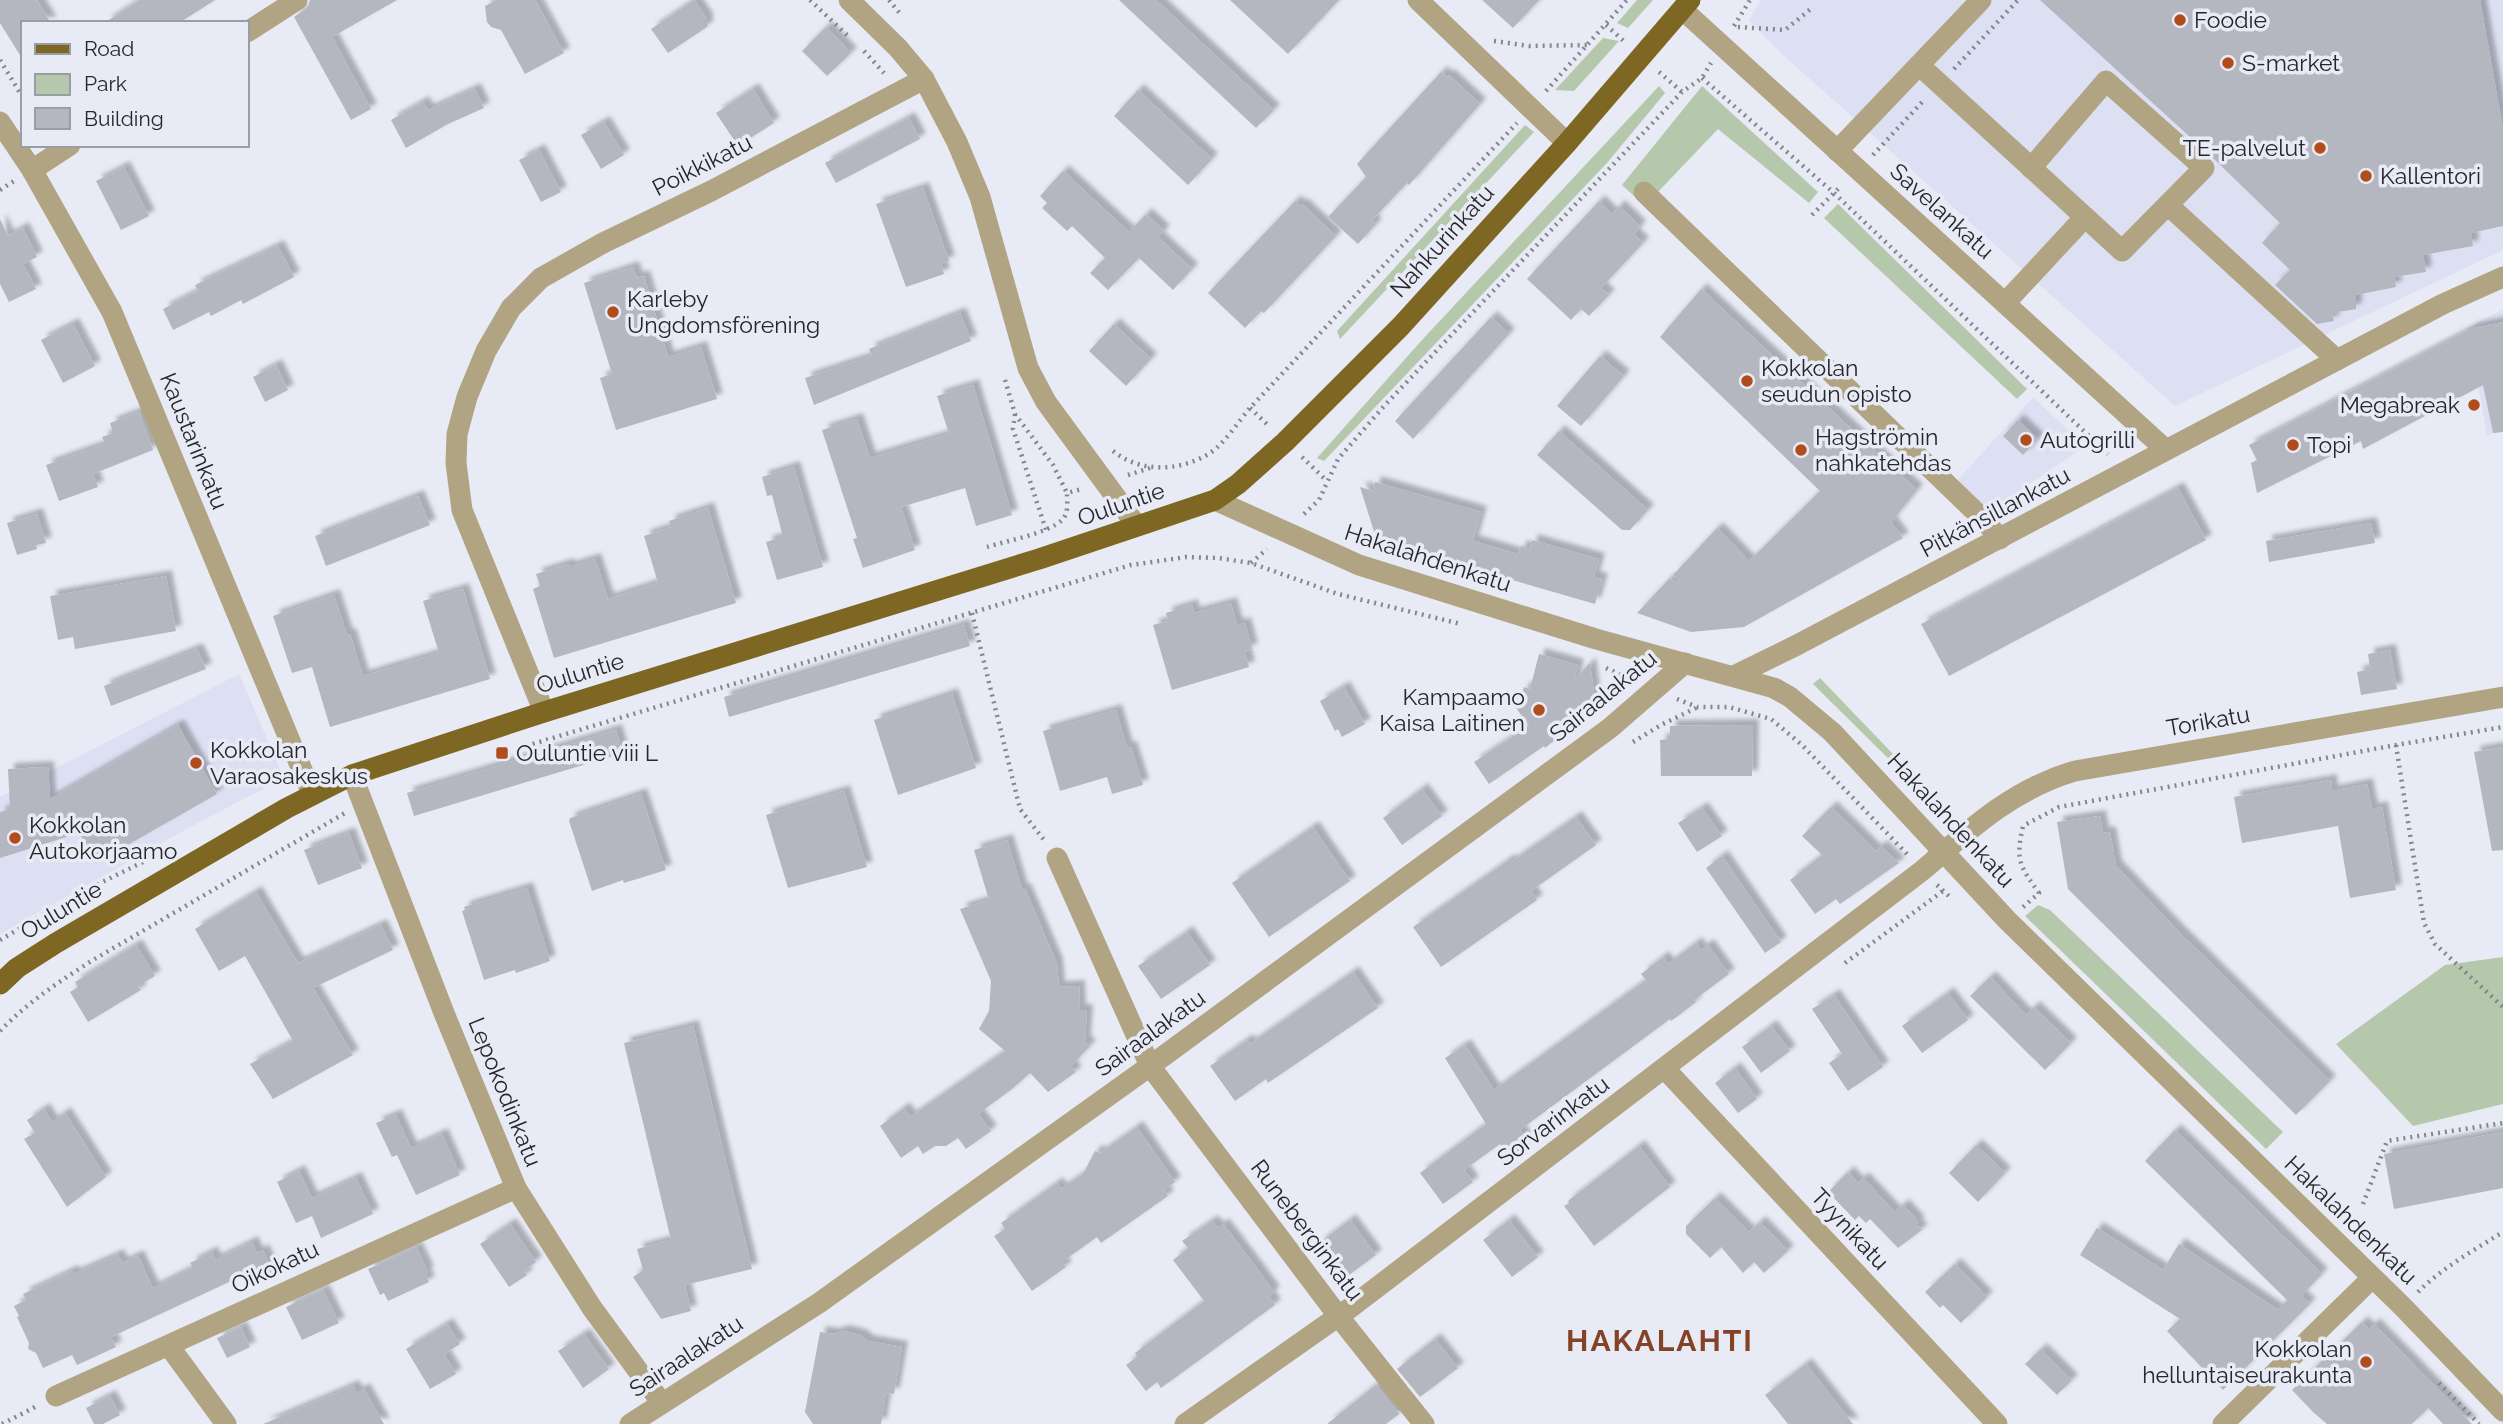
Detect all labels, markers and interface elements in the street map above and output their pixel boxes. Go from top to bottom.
place label: Foodie [2194,6,2267,33]
marker: Foodie [2172,12,2188,28]
legend [21,21,248,147]
text: Road [84,36,134,61]
place label: S-market [2242,49,2340,76]
marker: S-market [2220,55,2236,71]
text: Park [84,71,127,96]
text: Building [84,106,164,131]
street label: Poikkikatu [647,128,756,201]
place label: TE-palvelut [2183,134,2306,161]
marker: TE-palvelut [2312,140,2328,156]
street label: Savelankatu [1885,157,2000,264]
place label: Kallentori [2380,162,2481,189]
marker: Kallentori [2358,168,2374,184]
street label: Nahkurinkatu [1384,179,1499,302]
place label: Karleby Ungdomsförening [627,285,820,338]
marker: Karleby Ungdomsförening [605,304,621,320]
place label: Kokkolan seudun opisto [1761,354,1912,407]
street label: Kaustarinkatu [155,369,234,513]
marker: Kokkolan seudun opisto [1739,373,1755,389]
place label: Megabreak [2340,391,2460,418]
marker: Megabreak [2466,397,2482,413]
place label: Hagströmin nahkatehdas [1815,423,1951,476]
place label: Autogrilli [2040,426,2135,453]
place label: Topi [2307,431,2351,458]
marker: Autogrilli [2018,432,2034,448]
marker: Topi [2285,437,2301,453]
marker: Hagströmin nahkatehdas [1793,442,1809,458]
street label: Pitkänsillankatu [1915,461,2074,562]
street label: Ouluntie [1074,476,1168,531]
street label: Hakalahdenkatu [1342,518,1515,597]
street label: Sairaalakatu [1544,644,1661,747]
street label: Ouluntie [533,646,627,699]
place label: Kampaamo Kaisa Laitinen [1379,683,1525,736]
street label: Torikatu [2164,700,2252,741]
marker: Kampaamo Kaisa Laitinen [1531,702,1547,718]
place label: Kokkolan Varaosakeskus [210,736,368,789]
place label: Ouluntie viii L [516,739,659,766]
marker: Ouluntie viii L [494,745,510,761]
street label: Hakalahdenkatu [1882,747,2020,892]
marker: Kokkolan Varaosakeskus [188,755,204,771]
place label: Kokkolan Autokorjaamo [29,811,178,864]
marker: Kokkolan Autokorjaamo [7,830,23,846]
street label: Ouluntie [15,875,106,944]
street label: Sairaalakatu [1089,984,1210,1082]
street label: Lepokodinkatu [463,1013,548,1170]
street label: Sorvarinkatu [1492,1070,1614,1171]
street label: Hakalahdenkatu [2280,1150,2423,1290]
street label: Runeberginkatu [1246,1154,1369,1305]
street label: Tyynikatu [1806,1182,1895,1275]
street label: Oikokatu [227,1235,323,1299]
street label: Sairaalakatu [624,1309,747,1402]
district label: HAKALAHTI [1566,1323,1754,1358]
place label: Kokkolan helluntaiseurakunta [2142,1335,2352,1388]
marker: Kokkolan helluntaiseurakunta [2358,1354,2374,1370]

